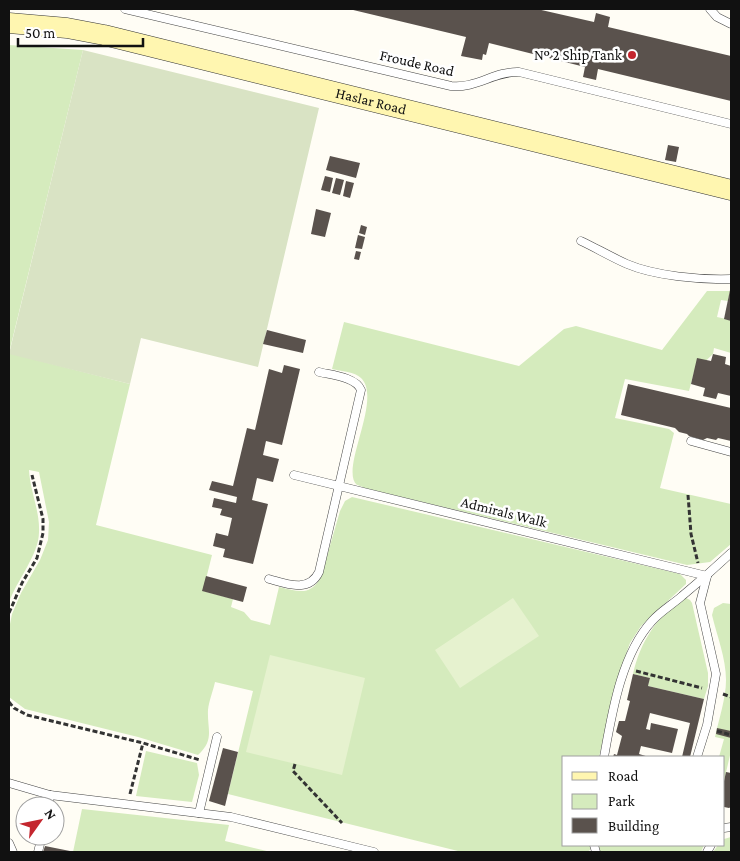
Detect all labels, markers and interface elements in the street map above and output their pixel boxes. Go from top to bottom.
scale bar [18,15,142,47]
text: 50 m [25,25,55,41]
street label: Froude Road [378,47,456,79]
place label: № 2 Ship Tank [534,47,623,64]
marker: № 2 Ship Tank [626,49,638,61]
street label: Haslar Road [334,85,408,117]
street label: Admirals Walk [459,494,550,531]
legend [562,756,725,846]
text: Road [608,768,639,784]
text: Park [608,793,635,809]
north arrow [15,796,65,846]
text: N [42,806,60,823]
text: Building [608,818,659,835]

